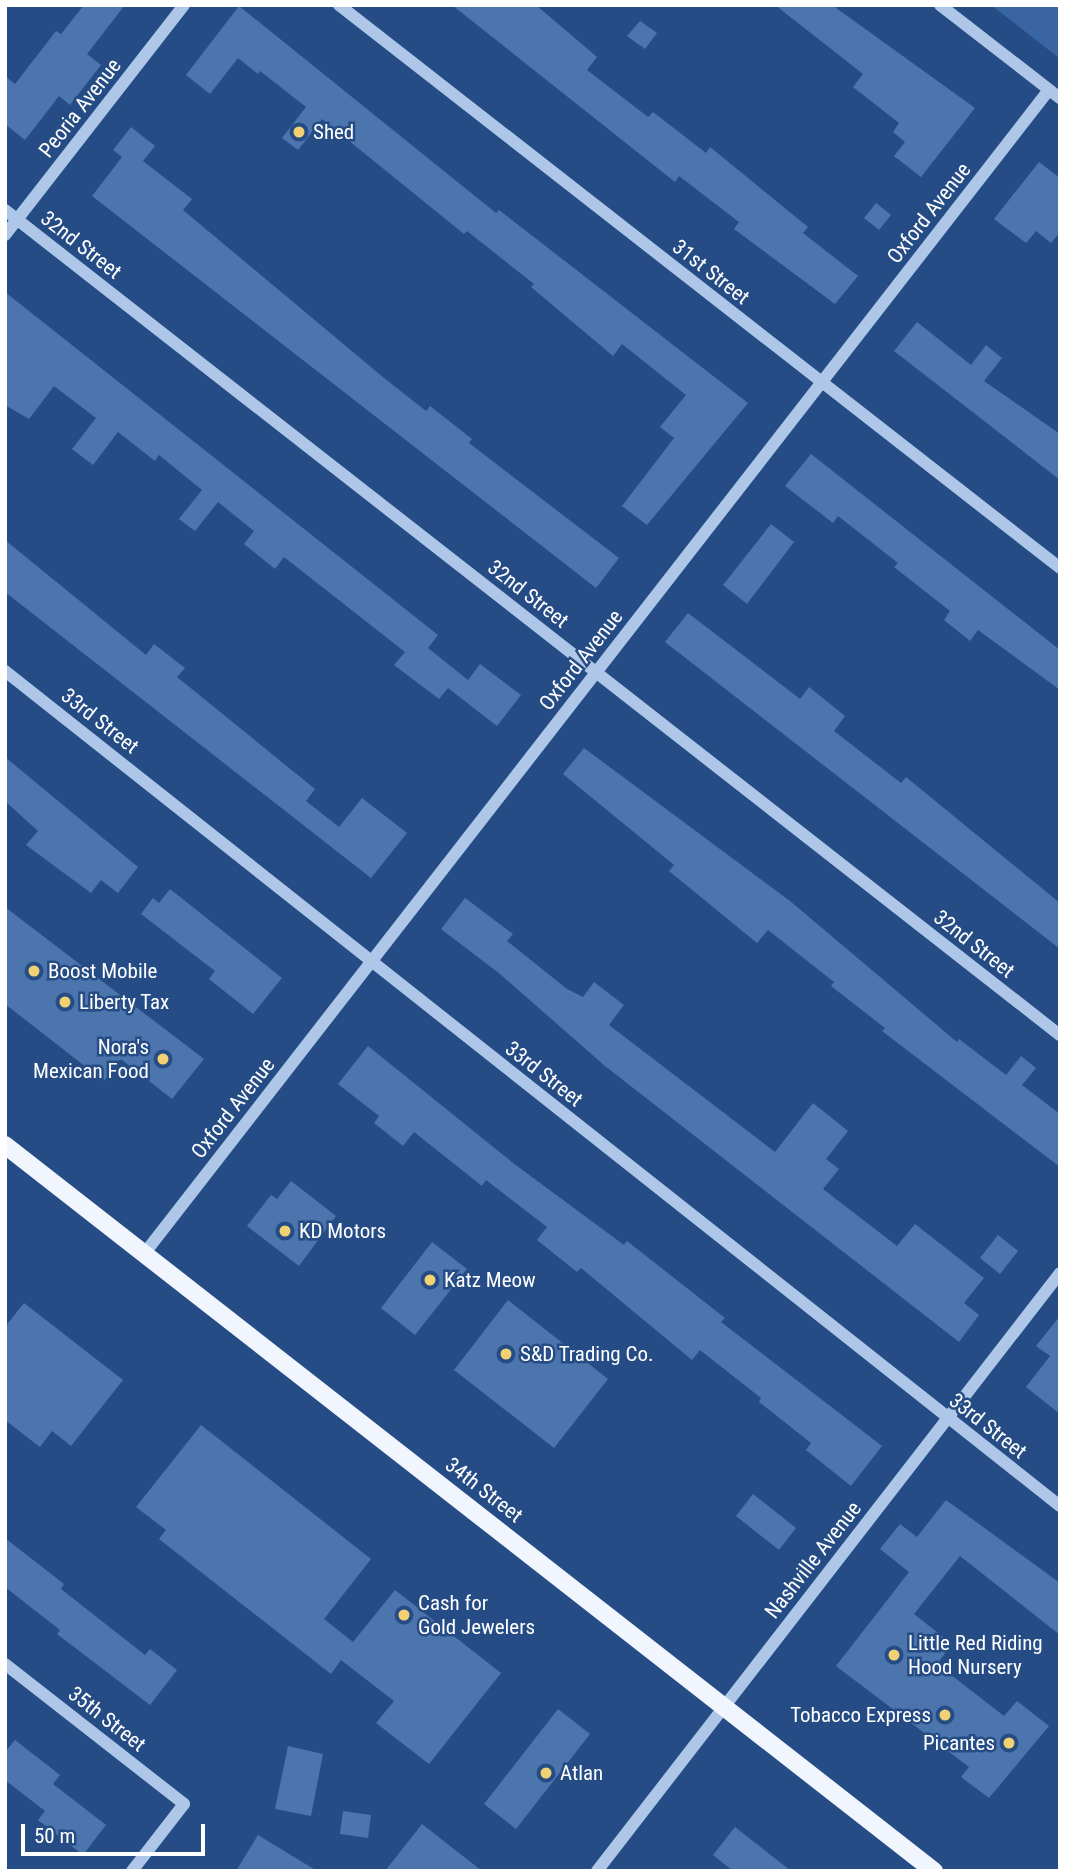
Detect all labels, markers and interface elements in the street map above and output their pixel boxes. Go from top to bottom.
street label: Peoria Avenue [34,54,126,162]
place label: Shed [313,119,354,145]
marker: Shed [291,124,307,140]
street label: Oxford Avenue [882,158,976,268]
street label: 32nd Street [36,206,126,284]
street label: 31st Street [668,234,754,310]
street label: 32nd Street [483,555,573,633]
street label: Oxford Avenue [534,605,628,715]
street label: 33rd Street [56,683,144,759]
street label: 32nd Street [929,905,1019,983]
place label: Boost Mobile [48,958,157,984]
marker: Boost Mobile [26,963,42,979]
place label: Liberty Tax [79,989,170,1015]
marker: Liberty Tax [57,994,73,1010]
place label: Nora's Mexican Food [33,1034,149,1084]
street label: 33rd Street [500,1036,588,1112]
marker: Nora's Mexican Food [155,1051,171,1067]
street label: Oxford Avenue [186,1053,280,1163]
place label: KD Motors [299,1218,386,1244]
marker: KD Motors [277,1223,293,1239]
place label: Katz Meow [444,1267,536,1293]
marker: Katz Meow [422,1272,438,1288]
place label: S&D Trading Co. [520,1341,654,1367]
marker: S&D Trading Co. [498,1346,514,1362]
street label: 33rd Street [944,1388,1032,1464]
street label: 34th Street [440,1452,528,1528]
street label: Nashville Avenue [760,1497,866,1623]
place label: Cash for Gold Jewelers [418,1590,535,1640]
marker: Cash for Gold Jewelers [396,1607,412,1623]
place label: Little Red Riding Hood Nursery [908,1630,1043,1680]
marker: Little Red Riding Hood Nursery [886,1647,902,1663]
street label: 35th Street [63,1681,151,1757]
place label: Tobacco Express [790,1702,931,1728]
marker: Tobacco Express [937,1707,953,1723]
place label: Picantes [923,1730,995,1756]
marker: Picantes [1001,1735,1017,1751]
place label: Atlan [560,1760,603,1786]
marker: Atlan [538,1765,554,1781]
scale bar [24,1810,208,1854]
text: 50 m [34,1824,75,1848]

